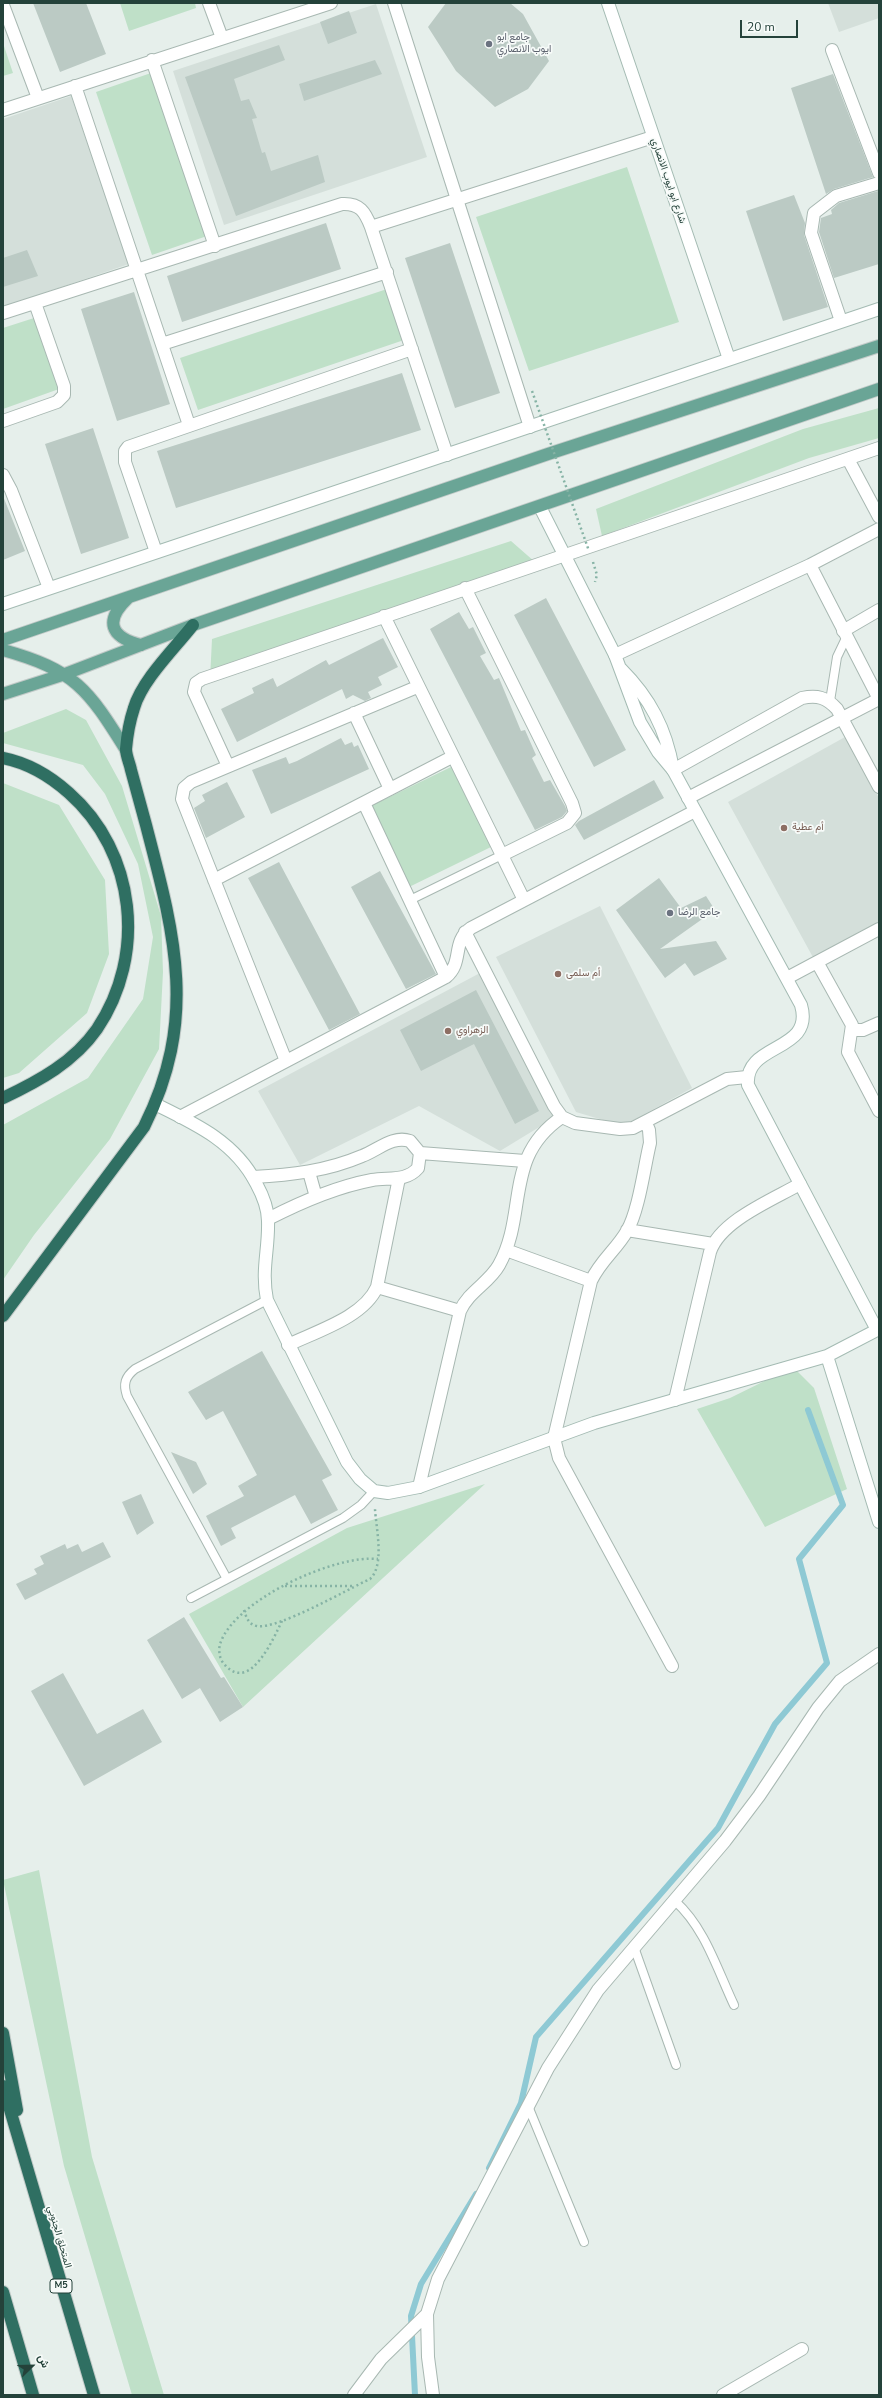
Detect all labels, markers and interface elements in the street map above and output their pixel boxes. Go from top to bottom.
scale bar [742,12,800,38]
text: 20 m [747,19,775,35]
place label: جامع ابو ايوب الانصاري [497,32,551,56]
marker: جامع ابو ايوب الانصاري [484,39,494,49]
street label: شارع ابو ايوب الانصاري [648,137,688,225]
place label: أم عطية [792,822,824,834]
marker: أم عطية [779,823,789,833]
place label: جامع الرضا [678,907,720,919]
marker: جامع الرضا [665,908,675,918]
place label: أم سلمى [566,968,600,980]
marker: أم سلمى [553,969,563,979]
place label: الزهراوي [456,1025,488,1037]
marker: الزهراوي [443,1026,453,1036]
street label: المتحلق الجنوبي [44,2205,74,2269]
road number: M5 [50,2279,72,2293]
north arrow [12,2346,52,2386]
text: ش [34,2352,53,2370]

